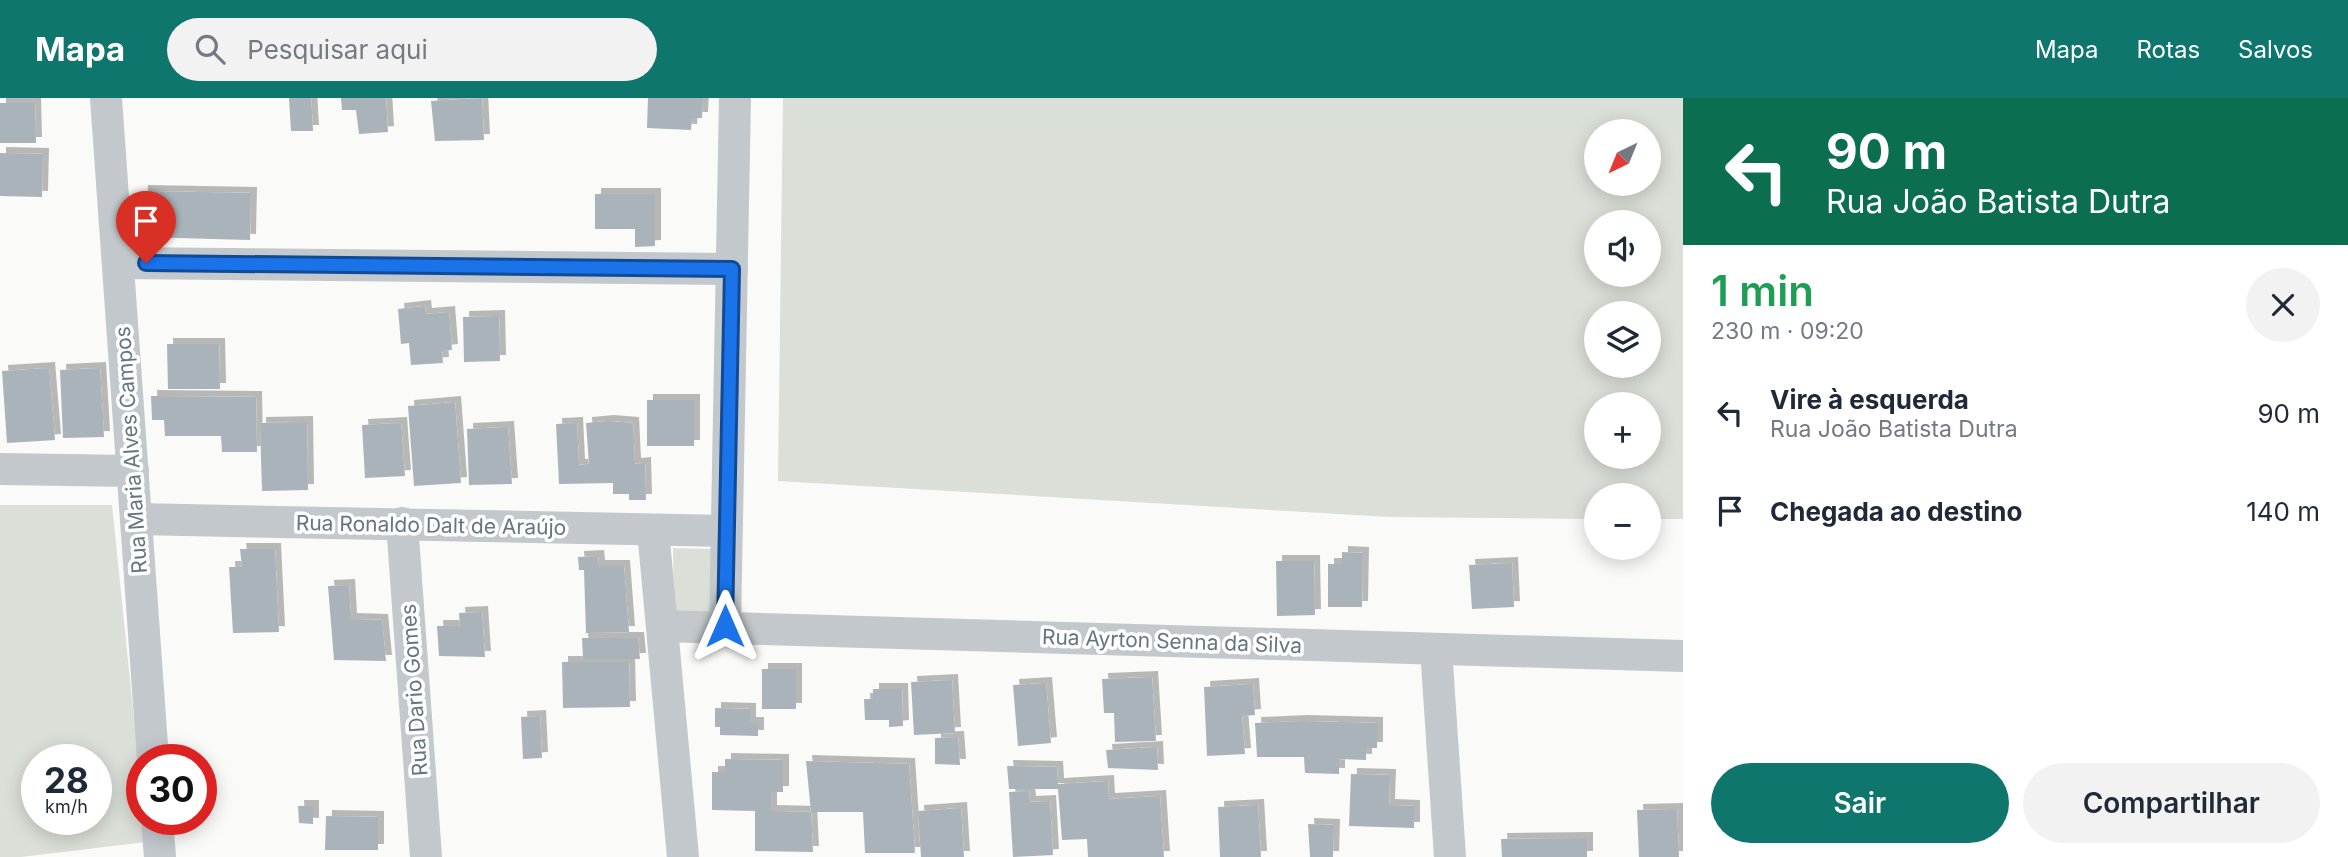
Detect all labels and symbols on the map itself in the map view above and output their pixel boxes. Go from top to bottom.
north arrow [1584,119,1661,196]
pin [116,191,176,263]
street label: Rua Maria Alves Campos [110,326,152,574]
street label: Rua Ronaldo Dalt de Araújo [296,510,566,540]
position arrow [688,589,762,663]
street label: Rua Dario Gomes [396,603,432,777]
street label: Rua Ayrton Senna da Silva [1041,624,1303,658]
speed limit sign: 30 [126,744,217,835]

